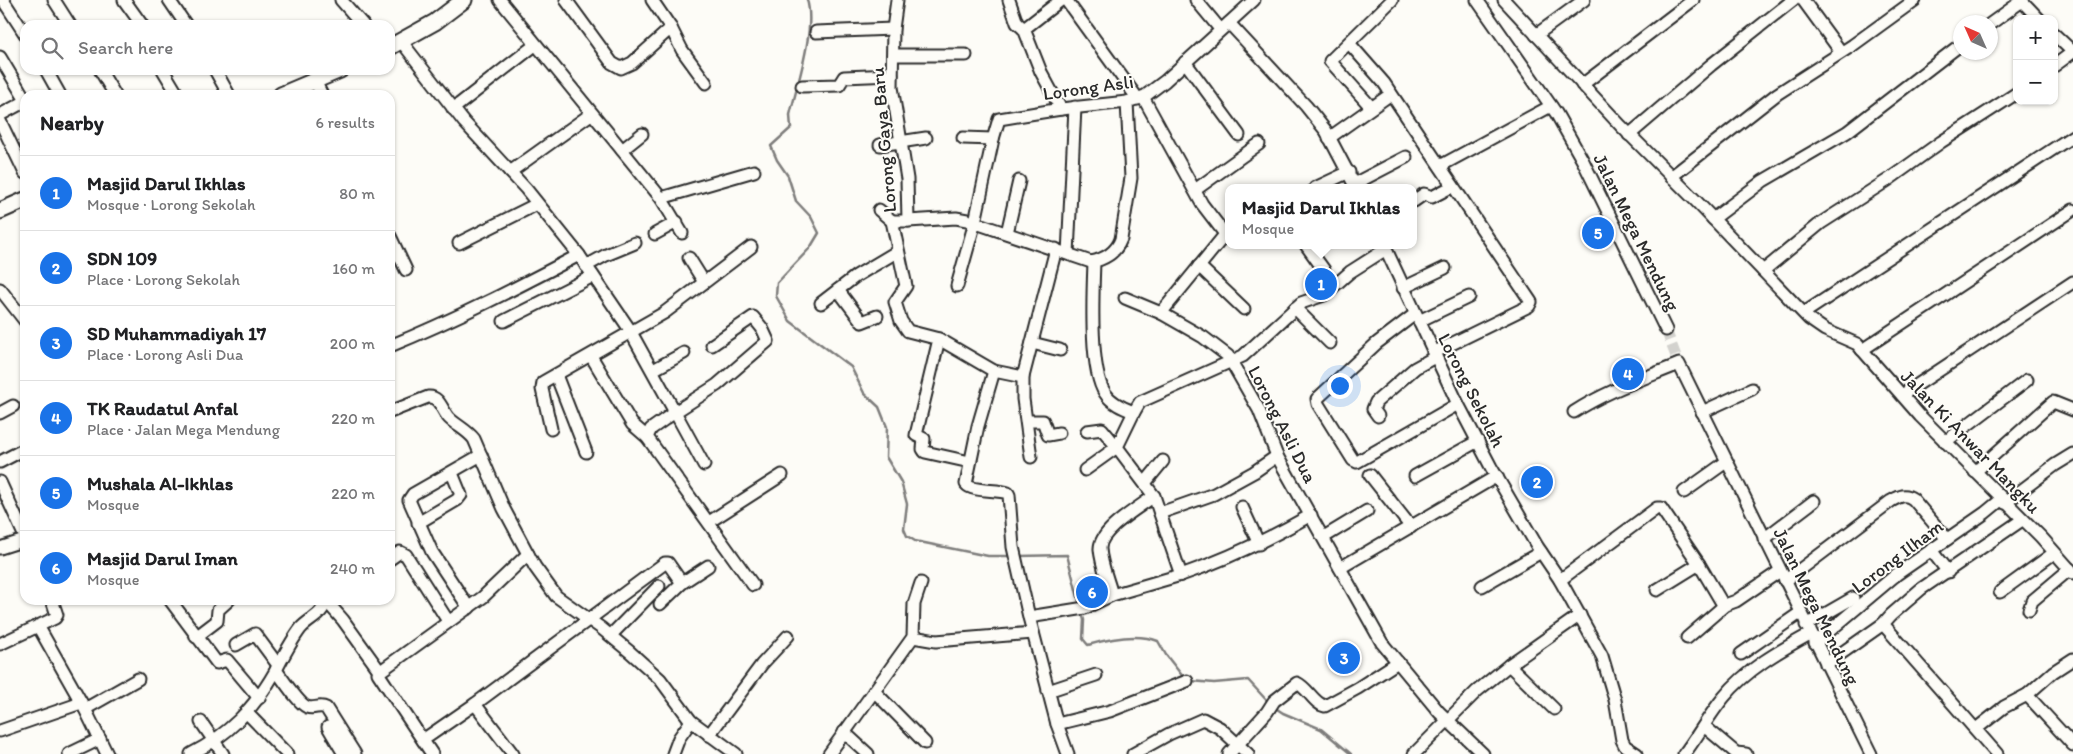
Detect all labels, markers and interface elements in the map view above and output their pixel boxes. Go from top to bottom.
north arrow [1953,15,1998,60]
map controls [2013,15,2058,105]
button: + [2013,15,2058,60]
search box [20,20,395,75]
icon: search [38,34,66,62]
text: Search here [78,36,173,59]
button: − [2013,60,2058,105]
street label: Lorong Gaya Baru [866,66,901,214]
street label: Lorong Asli [1041,70,1135,105]
text: Nearby [40,110,104,135]
text: 6 results [315,113,375,132]
street label: Jalan Mega Mendung [1588,150,1685,315]
text: Masjid Darul Ikhlas [87,172,246,195]
text: 1 [52,184,60,203]
text: 80 m [339,184,375,203]
popup [1225,184,1417,249]
text: Mosque · Lorong Sekolah [87,195,256,214]
text: Masjid Darul Ikhlas [1242,196,1400,219]
pin: 5 [1582,214,1614,252]
text: Mosque [1242,219,1294,238]
text: SDN 109 [87,247,157,270]
text: 2 [52,259,60,278]
text: 160 m [332,259,375,278]
pin: 1 [1305,265,1337,303]
text: Place · Lorong Sekolah [87,270,240,289]
text: SD Muhammadiyah 17 [87,322,266,345]
street label: Lorong Sekolah [1433,329,1510,451]
text: 3 [52,334,60,353]
text: 200 m [330,334,375,353]
text: Place · Lorong Asli Dua [87,345,243,364]
pin: 4 [1612,355,1644,393]
street label: Lorong Asli Dua [1243,362,1322,487]
street label: Jalan Ki Anwar Mangku [1896,365,2046,518]
your location [1327,373,1353,399]
text: TK Raudatul Anfal [87,397,238,420]
text: 4 [51,409,61,428]
text: 220 m [331,409,375,428]
text: Place · Jalan Mega Mendung [87,420,280,439]
pin: 2 [1521,463,1553,501]
text: Mushala Al-Ikhlas [87,472,233,495]
text: 5 [52,484,60,503]
text: 220 m [331,484,375,503]
text: Mosque [87,495,140,514]
street label: Lorong Ilham [1847,514,1948,598]
street label: Jalan Mega Mendung [1768,524,1865,689]
text: Masjid Darul Iman [87,547,238,570]
text: 6 [52,559,60,578]
text: 240 m [330,559,375,578]
text: Mosque [87,570,140,589]
pin: 6 [1076,573,1108,611]
pin: 3 [1328,639,1360,677]

